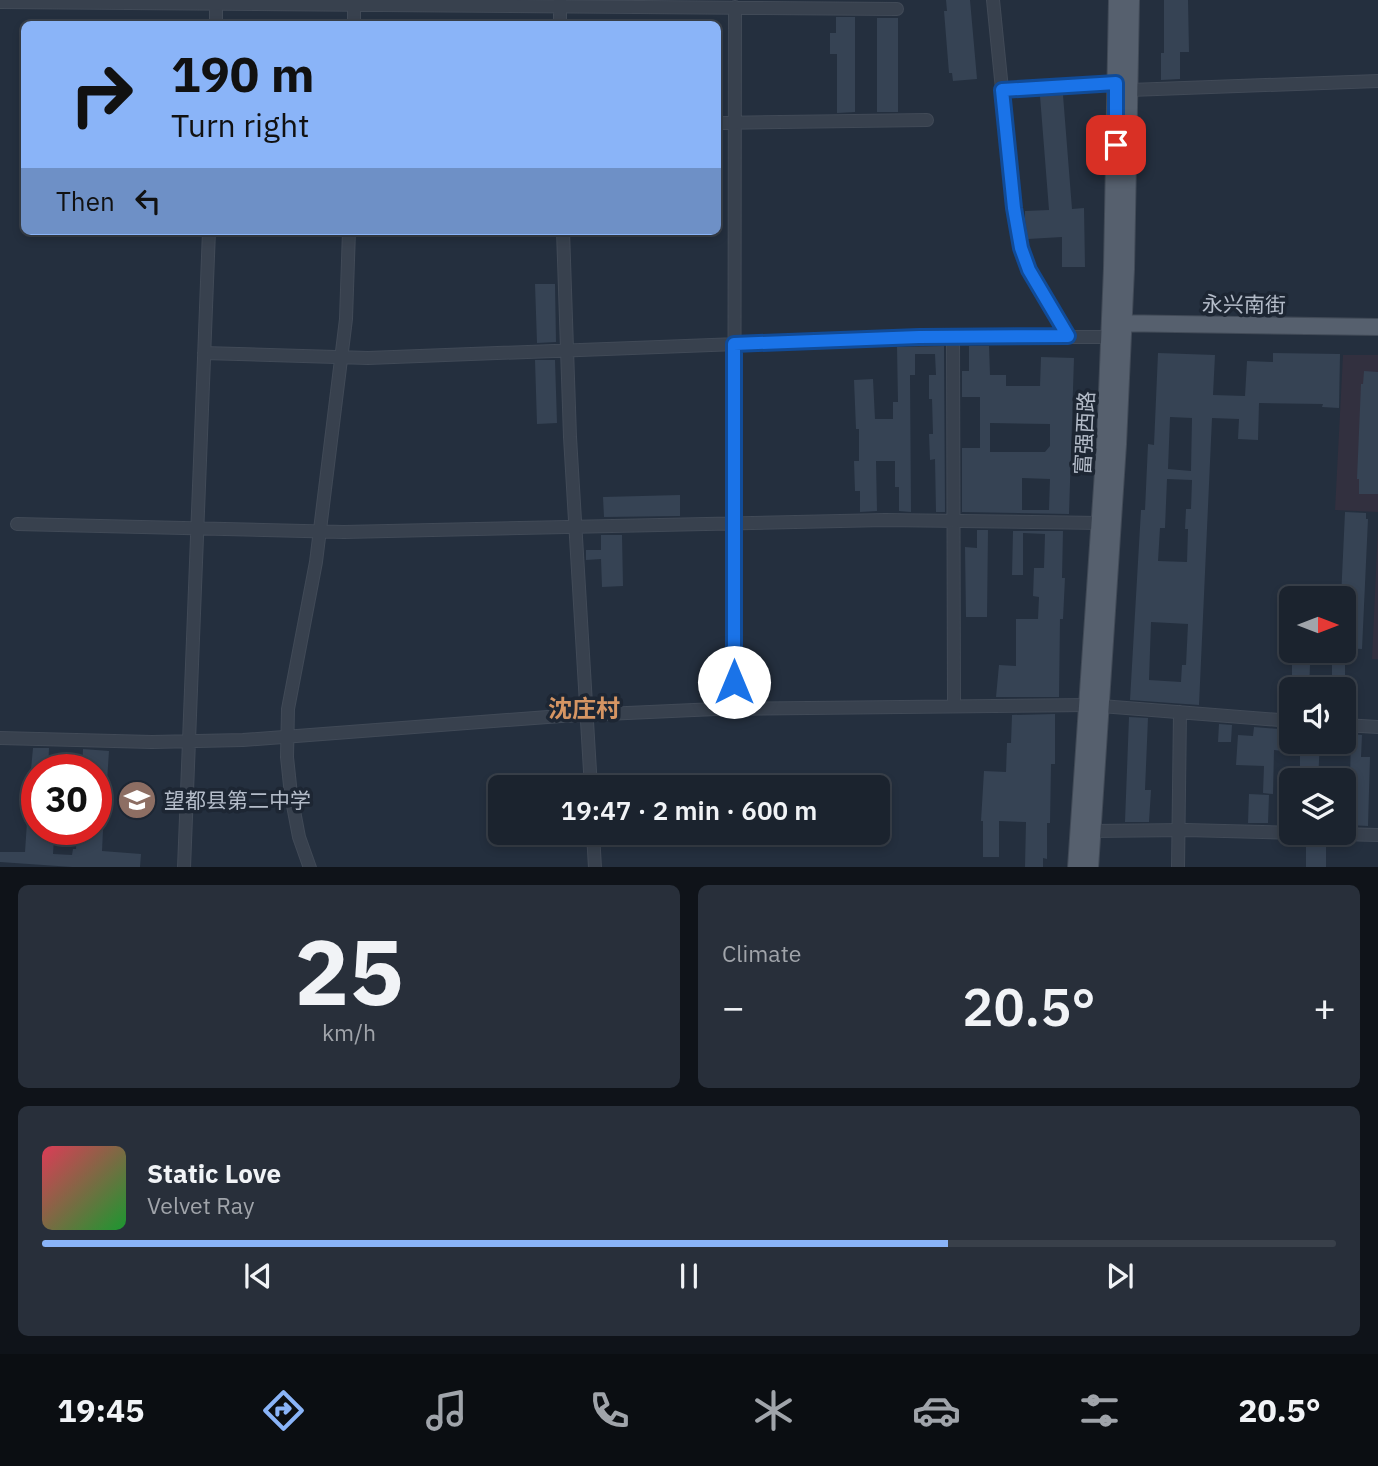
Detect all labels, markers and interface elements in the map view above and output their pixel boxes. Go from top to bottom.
text: 190 m [171,42,315,105]
icon: right [56,49,147,140]
text: Turn right [171,104,309,146]
pin [1086,115,1146,175]
icon: arrive [1097,126,1135,164]
icon: left [129,182,167,220]
text: Then [56,184,115,218]
street label: 永兴南街 [1202,289,1286,319]
street label: 富强西路 [1068,390,1100,476]
north arrow [1279,586,1356,663]
map controls [1279,586,1356,845]
position arrow [697,645,771,719]
button: sound [1279,677,1356,754]
district label: 沈庄村 [548,692,620,724]
speed limit sign: 30 [21,754,112,845]
button: layers [1279,768,1356,845]
school or university icon: 望都县第二中学 [116,779,158,821]
place label: 望都县第二中学 [164,786,311,814]
text: 19:47 · 2 min · 600 m [561,793,817,827]
text: 25 [294,912,404,1030]
text: Climate [722,938,801,968]
text: 20.5° [962,973,1096,1040]
text: − [722,982,745,1031]
text: + [1313,982,1336,1031]
text: km/h [322,1017,376,1047]
text: Static Love [147,1156,281,1190]
text: Velvet Ray [147,1190,254,1220]
icon: previous [239,1257,277,1295]
icon: pause [670,1257,708,1295]
icon: next [1101,1257,1139,1295]
icon: directions [259,1386,308,1435]
icon: music [422,1386,471,1435]
icon: phone [585,1386,634,1435]
icon: climate [749,1386,798,1435]
icon: car [912,1386,961,1435]
icon: filters [1075,1386,1124,1435]
text: 19:45 [57,1389,145,1431]
text: 20.5° [1238,1389,1321,1431]

